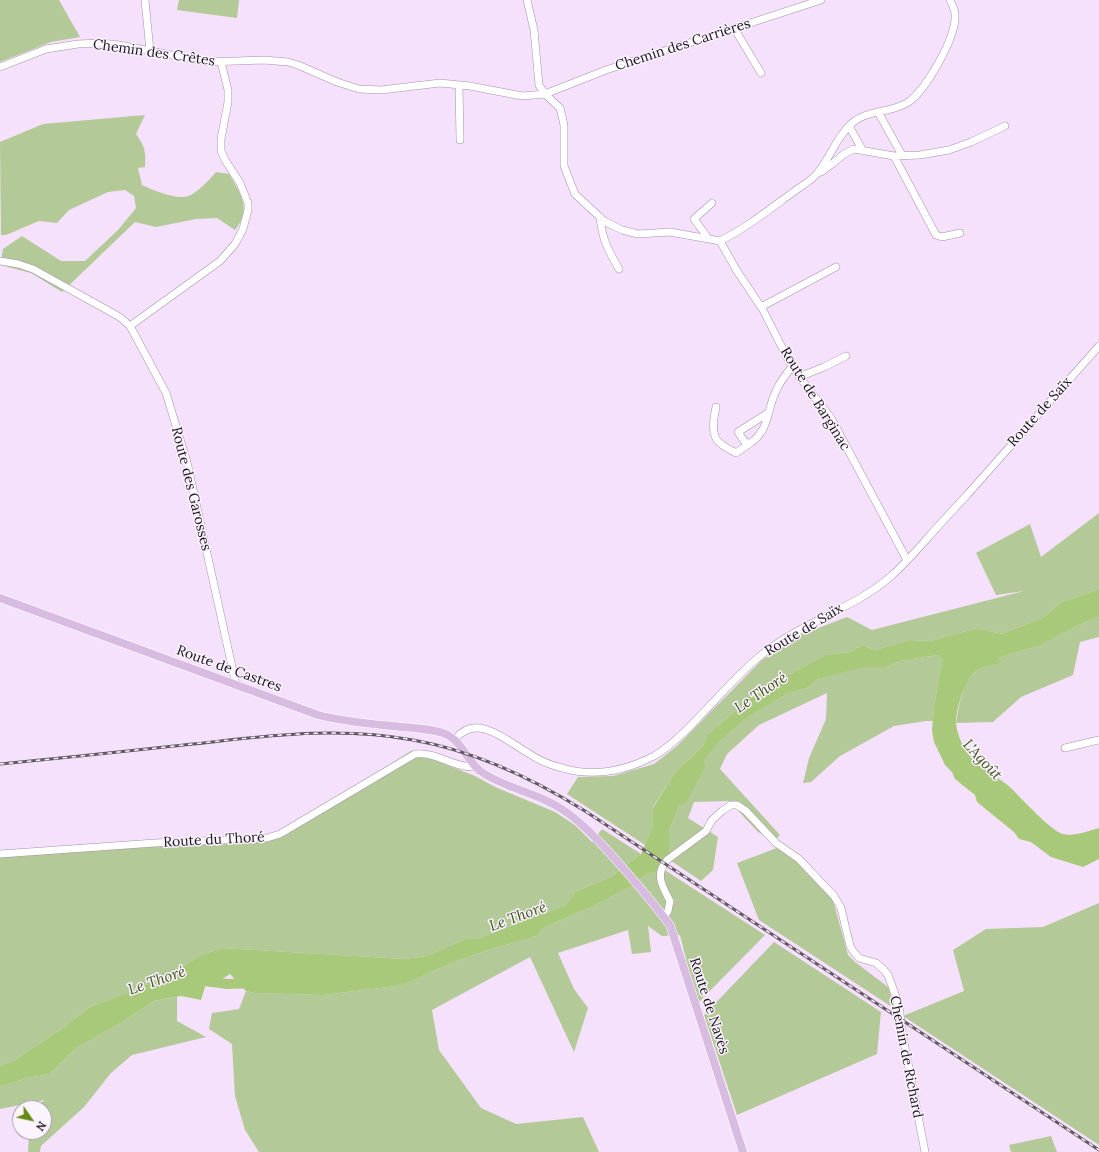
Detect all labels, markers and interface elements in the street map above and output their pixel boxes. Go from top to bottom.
street label: Chemin des Carrières [613,15,753,75]
street label: Chemin des Crêtes [92,36,216,70]
street label: Route de Barginac [776,344,854,454]
street label: Route de Saïx [1004,374,1076,450]
street label: Route des Garosses [167,425,215,553]
street label: Route de Saïx [762,600,846,660]
street label: Route de Castres [174,642,284,696]
water label: Le Thoré [731,669,791,717]
water label: L'Agoût [959,736,1005,784]
street label: Route du Thoré [163,829,265,851]
water label: Le Thoré [487,898,549,936]
street label: Route de Navès [686,956,732,1056]
water label: Le Thoré [126,963,188,999]
street label: Chemin de Richard [886,994,926,1120]
north arrow [12,1100,52,1140]
text: N [33,1119,49,1134]

